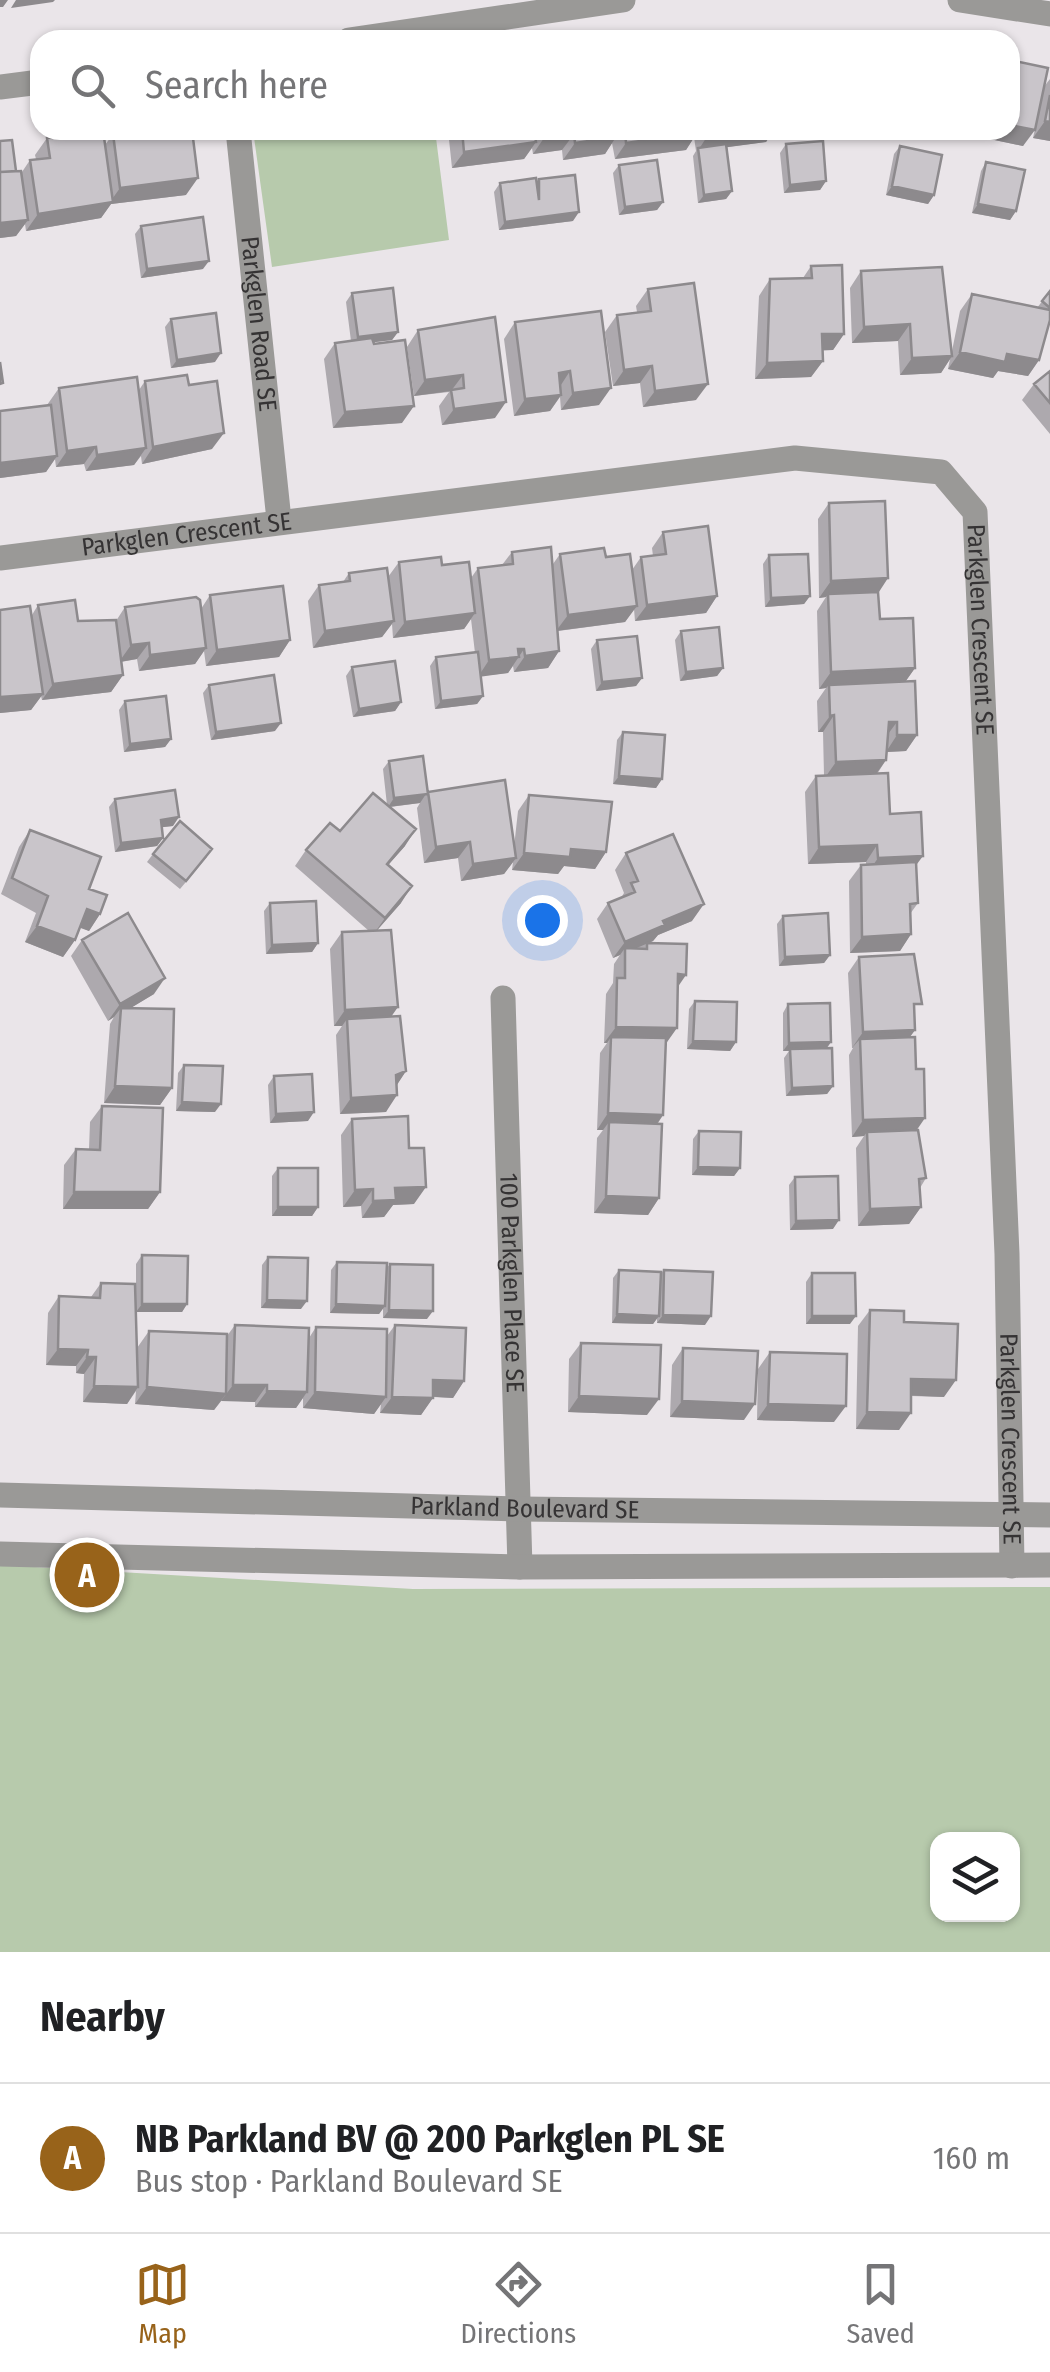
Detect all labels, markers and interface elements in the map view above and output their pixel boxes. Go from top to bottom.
search box [30,30,1020,140]
icon: search [65,58,120,113]
text: Search here [145,62,328,108]
street label: Parkglen Road SE [234,235,282,413]
street label: Parkglen Crescent SE [80,506,293,563]
street label: Parkglen Crescent SE [961,523,1000,736]
your location [517,895,568,946]
street label: 100 Parkglen Place SE [493,1173,530,1393]
street label: Parkglen Crescent SE [993,1333,1027,1545]
street label: Parkland Boulevard SE [410,1491,639,1525]
pin: A [54,1538,120,1612]
map controls [930,1832,1020,1922]
button: layers [930,1832,1020,1922]
text: Nearby [40,1992,165,2042]
text: NB Parkland BV @ 200 Parkglen PL SE [135,2116,725,2162]
text: A [64,2139,81,2177]
text: 160 m [933,2139,1010,2177]
text: Bus stop · Parkland Boulevard SE [135,2162,562,2200]
tab: Map [135,2257,190,2350]
tab: Directions [460,2257,576,2350]
tab: Saved [846,2257,915,2350]

